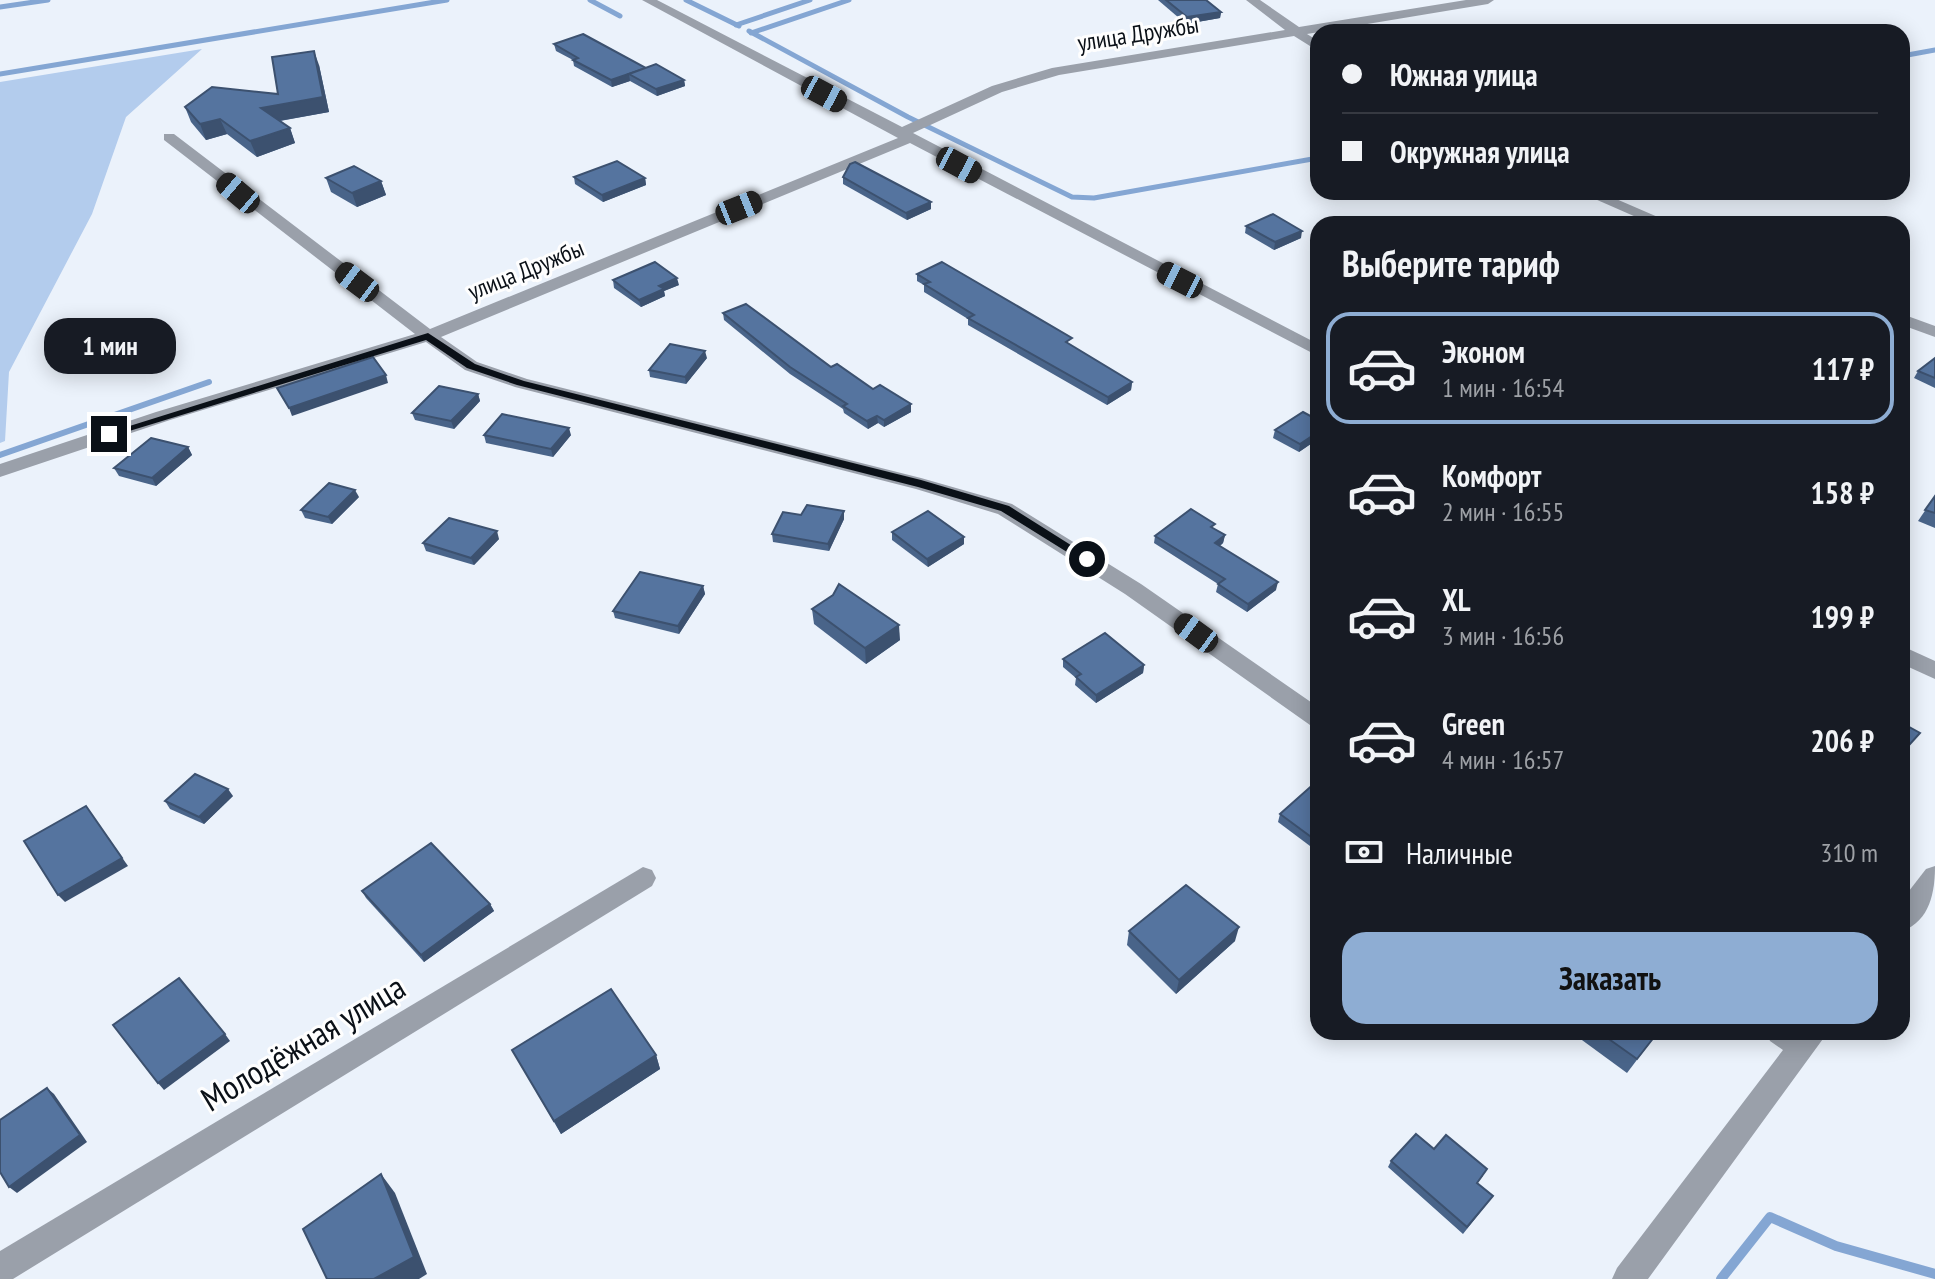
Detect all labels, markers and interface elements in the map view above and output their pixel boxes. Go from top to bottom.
street label: улица Дружбы [1075,9,1201,58]
text: Южная улица [1390,55,1538,94]
car [797,72,851,116]
text: Окружная улица [1390,132,1570,171]
car [932,143,986,187]
car [212,168,264,218]
car [712,188,766,228]
street label: улица Дружбы [463,232,588,307]
text: Выберите тариф [1342,240,1560,287]
car [331,258,383,306]
car [1153,258,1207,302]
callout: 1 мин [43,318,175,374]
text: 1 мин [82,329,138,362]
icon: car [1346,332,1418,404]
text: Эконом [1442,332,1525,371]
text: 117 ₽ [1812,349,1874,388]
text: 1 мин · 16:54 [1442,371,1564,404]
route end [91,416,127,452]
icon: car [1346,456,1418,528]
text: Комфорт [1442,456,1541,495]
text: 158 ₽ [1810,473,1874,512]
text: 2 мин · 16:55 [1442,495,1564,528]
route start [1069,541,1105,577]
icon: car [1346,580,1418,652]
text: XL [1442,580,1471,619]
text: 199 ₽ [1810,597,1874,636]
car [1170,609,1222,657]
text: 3 мин · 16:56 [1442,619,1564,652]
icon: car [1346,704,1418,776]
text: Green [1442,704,1505,743]
text: 206 ₽ [1810,721,1874,760]
text: 4 мин · 16:57 [1442,743,1564,776]
icon: cash [1342,830,1386,874]
text: Наличные [1406,833,1513,872]
text: 310 m [1820,836,1878,869]
button: Заказать [1342,932,1878,1024]
street label: Молодёжная улица [192,964,412,1120]

